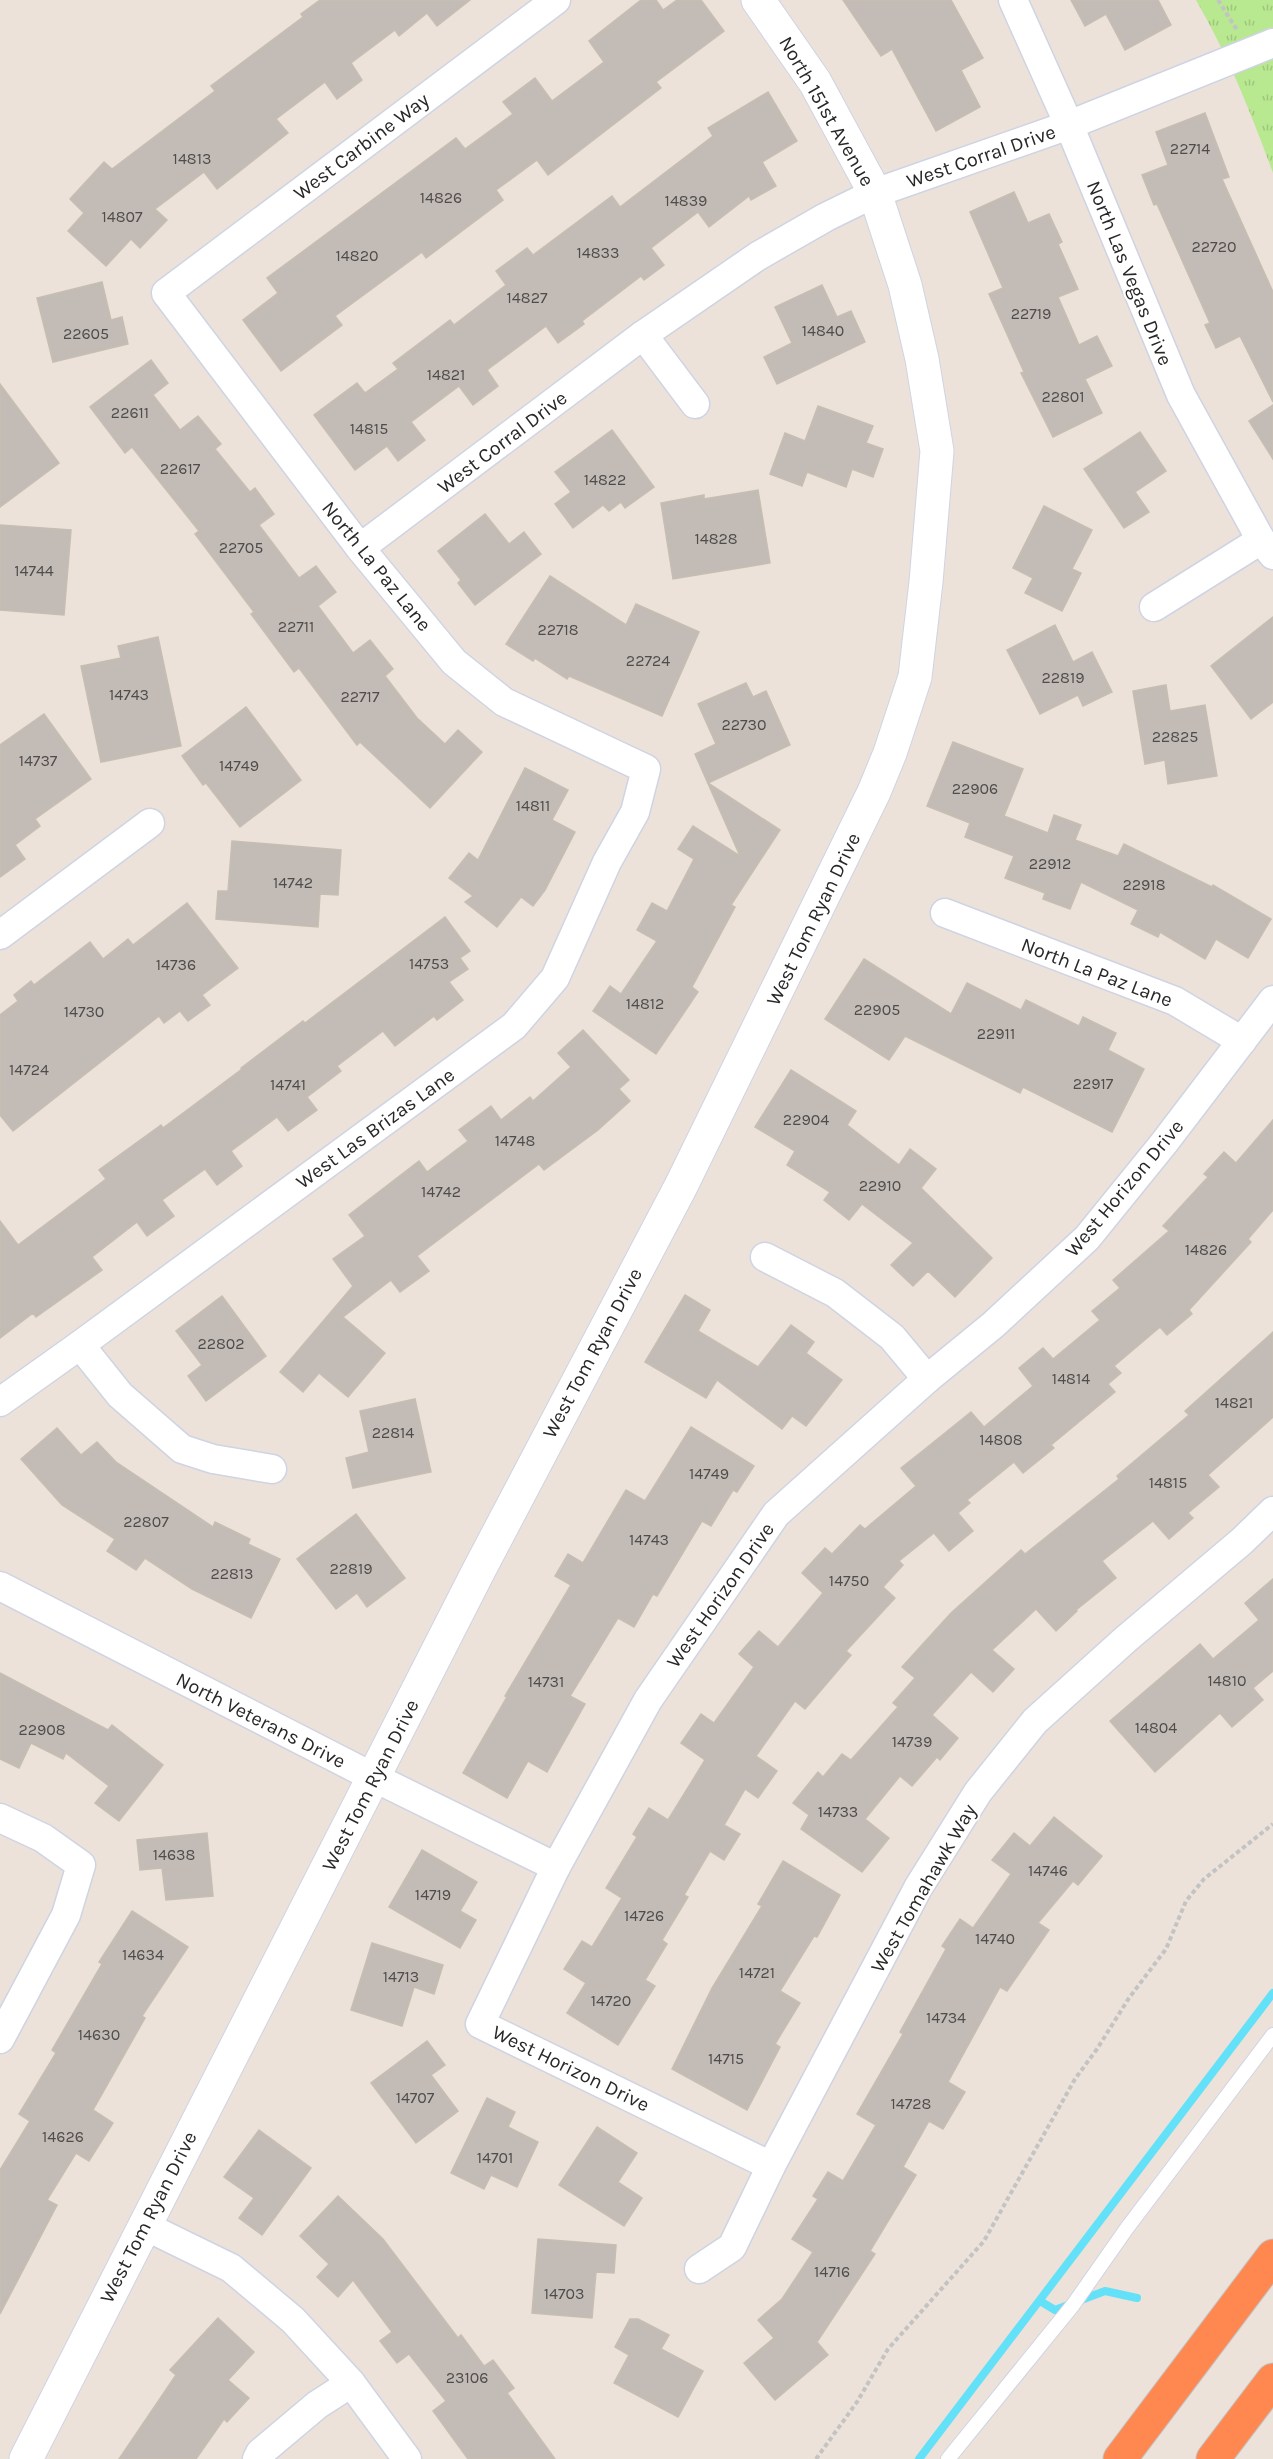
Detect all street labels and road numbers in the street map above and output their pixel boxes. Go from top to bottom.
street label: North 151st Avenue [774,32,879,190]
street label: West Carbine Way [289,88,433,205]
street label: West Corral Drive [904,120,1059,193]
street label: North Las Vegas Drive [1082,178,1177,369]
street label: West Corral Drive [433,386,572,499]
street label: North La Paz Lane [317,497,436,636]
street label: West Tom Ryan Drive [762,829,865,1009]
street label: North La Paz Lane [1018,933,1176,1012]
street label: West Las Brizas Lane [292,1063,459,1194]
street label: West Horizon Drive [1060,1115,1188,1261]
street label: West Tom Ryan Drive [538,1264,647,1442]
street label: West Horizon Drive [662,1518,779,1672]
street label: North Veterans Drive [172,1668,349,1773]
street label: West Tom Ryan Drive [317,1696,424,1875]
street label: West Tomahawk Way [866,1800,981,1977]
street label: West Horizon Drive [489,2020,653,2116]
street label: West Tom Ryan Drive [95,2128,202,2307]

